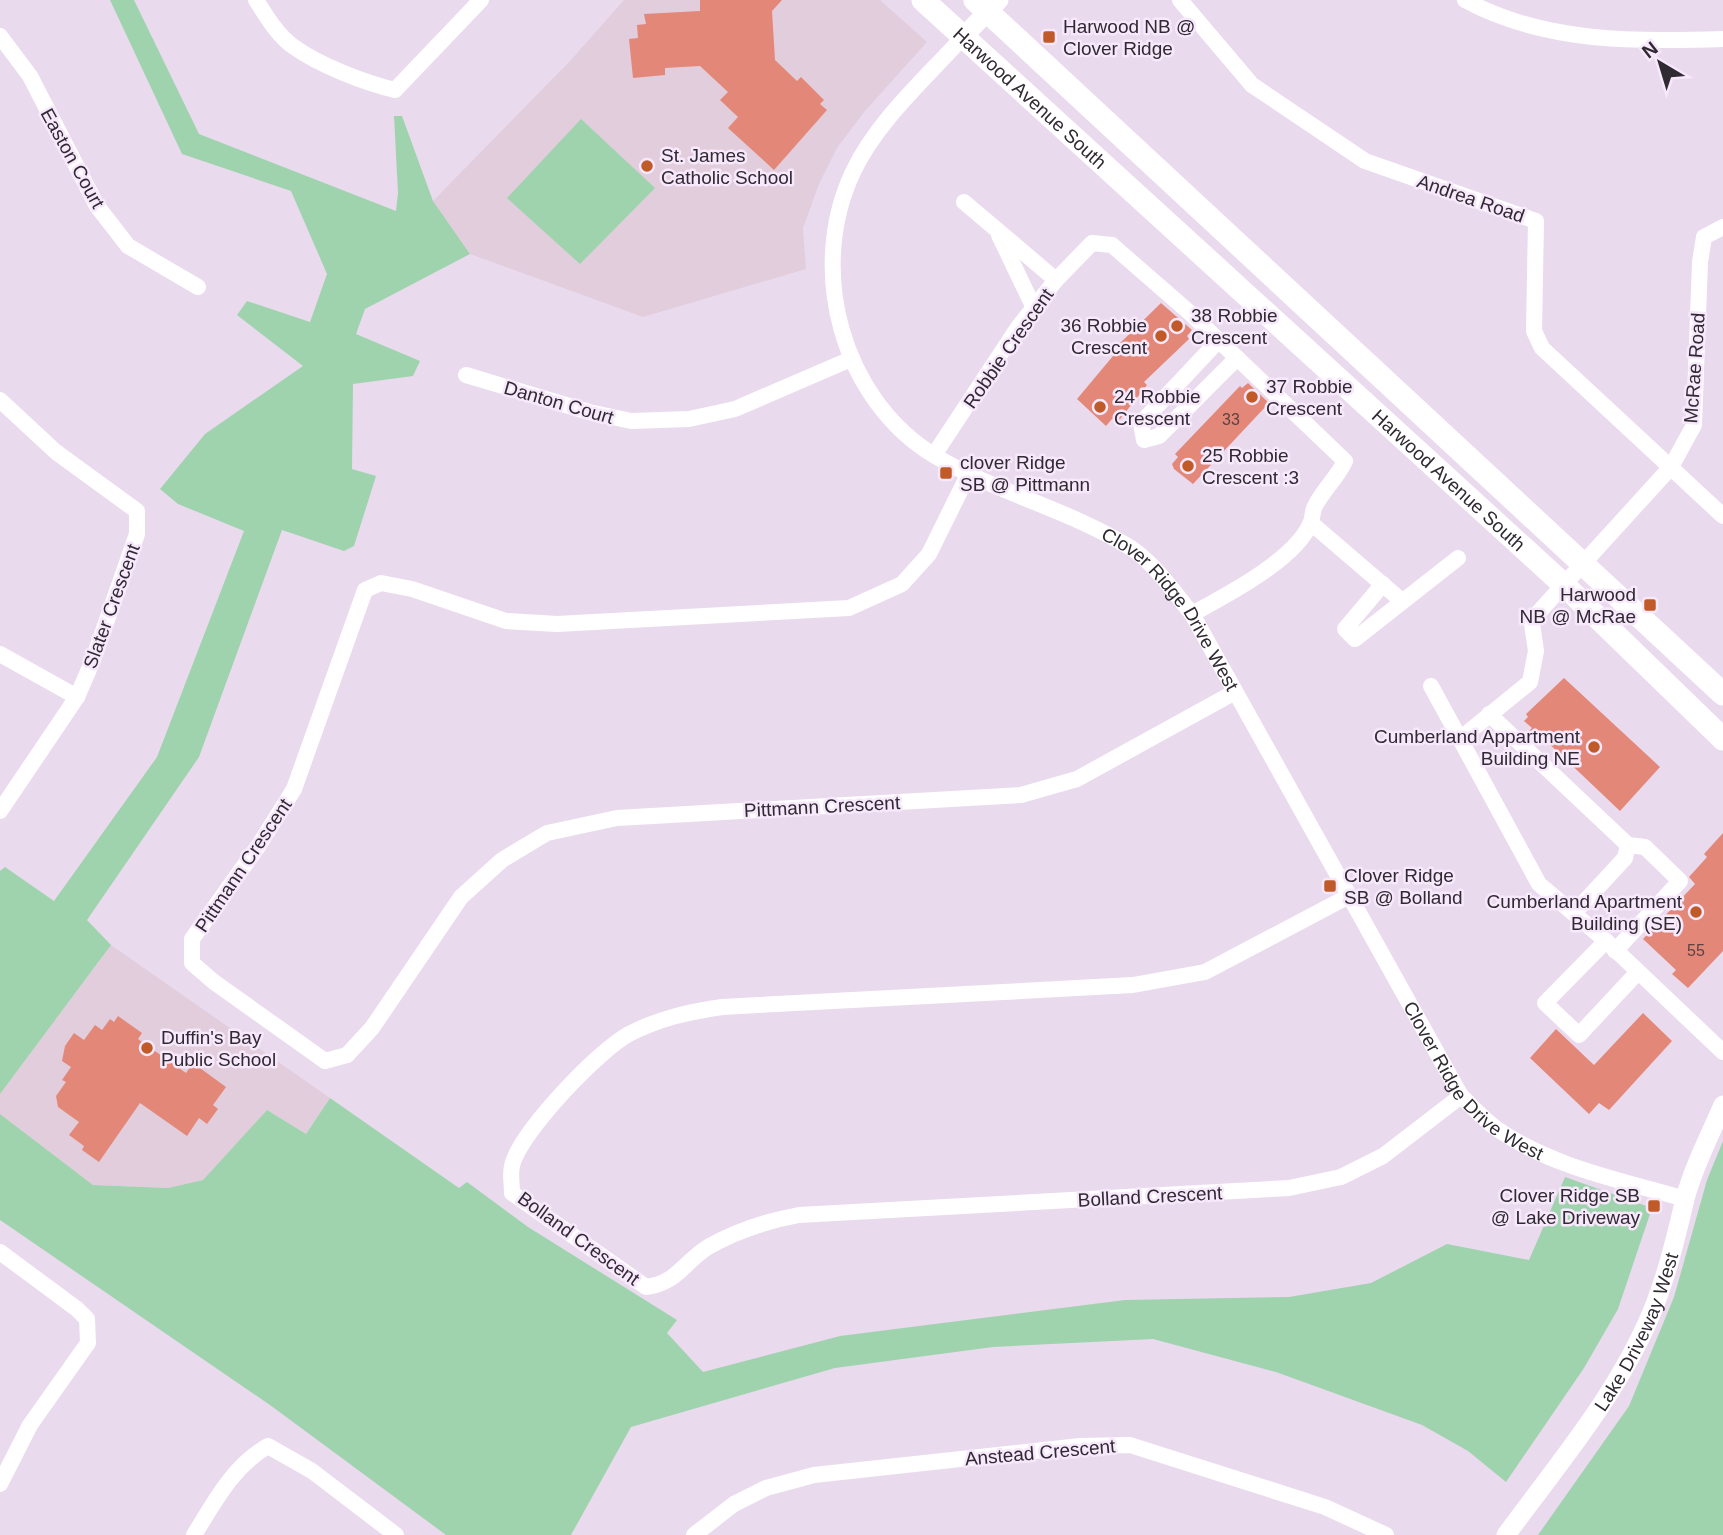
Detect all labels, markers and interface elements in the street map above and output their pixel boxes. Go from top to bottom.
place label: Harwood NB @ Clover Ridge [1063,16,1195,59]
street label: Harwood Avenue South [949,23,1111,173]
north arrow [1625,28,1695,98]
marker: Harwood NB @ Clover Ridge [1041,29,1057,45]
text: N [1638,37,1662,62]
street label: Easton Court [36,105,109,212]
place label: St. James Catholic School [661,145,793,188]
marker: St. James Catholic School [639,158,655,174]
street label: Andrea Road [1414,170,1527,227]
street label: Robbie Crescent [959,284,1058,412]
place label: 38 Robbie Crescent [1191,305,1278,348]
street label: McRae Road [1680,312,1709,424]
place label: 36 Robbie Crescent [1060,315,1148,358]
marker: 38 Robbie Crescent [1169,318,1185,334]
marker: 36 Robbie Crescent [1153,328,1169,344]
place label: 37 Robbie Crescent [1266,376,1353,419]
street label: Danton Court [502,377,617,428]
place label: 24 Robbie Crescent [1114,386,1201,429]
marker: 37 Robbie Crescent [1244,389,1260,405]
marker: 24 Robbie Crescent [1092,399,1108,415]
street label: Harwood Avenue South [1368,405,1529,555]
house number: 33 [1222,411,1240,428]
place label: 25 Robbie Crescent :3 [1202,445,1299,488]
place label: clover Ridge SB @ Pittmann [960,452,1090,495]
marker: 25 Robbie Crescent :3 [1180,458,1196,474]
marker: clover Ridge SB @ Pittmann [938,465,954,481]
street label: Clover Ridge Drive West [1098,524,1243,695]
street label: Slater Crescent [79,540,144,671]
place label: Harwood NB @ McRae [1520,584,1636,627]
marker: Harwood NB @ McRae [1642,597,1658,613]
place label: Cumberland Appartment Building NE [1374,726,1581,769]
marker: Cumberland Appartment Building NE [1586,739,1602,755]
street label: Pittmann Crescent [743,792,901,821]
street label: Pittmann Crescent [191,794,296,936]
place label: Clover Ridge SB @ Bolland [1344,865,1463,908]
marker: Clover Ridge SB @ Bolland [1322,878,1338,894]
place label: Cumberland Apartment Building (SE) [1487,891,1683,934]
marker: Cumberland Apartment Building (SE) [1688,904,1704,920]
house number: 55 [1687,942,1705,959]
street label: Clover Ridge Drive West [1399,998,1547,1165]
place label: Duffin's Bay Public School [161,1027,276,1070]
marker: Duffin's Bay Public School [139,1040,155,1056]
street label: Bolland Crescent [1077,1182,1224,1211]
place label: Clover Ridge SB @ Lake Driveway [1491,1185,1640,1228]
street label: Bolland Crescent [514,1187,644,1290]
marker: Clover Ridge SB @ Lake Driveway [1646,1198,1662,1214]
street label: Lake Driveway West [1590,1250,1682,1415]
street label: Anstead Crescent [964,1435,1117,1470]

